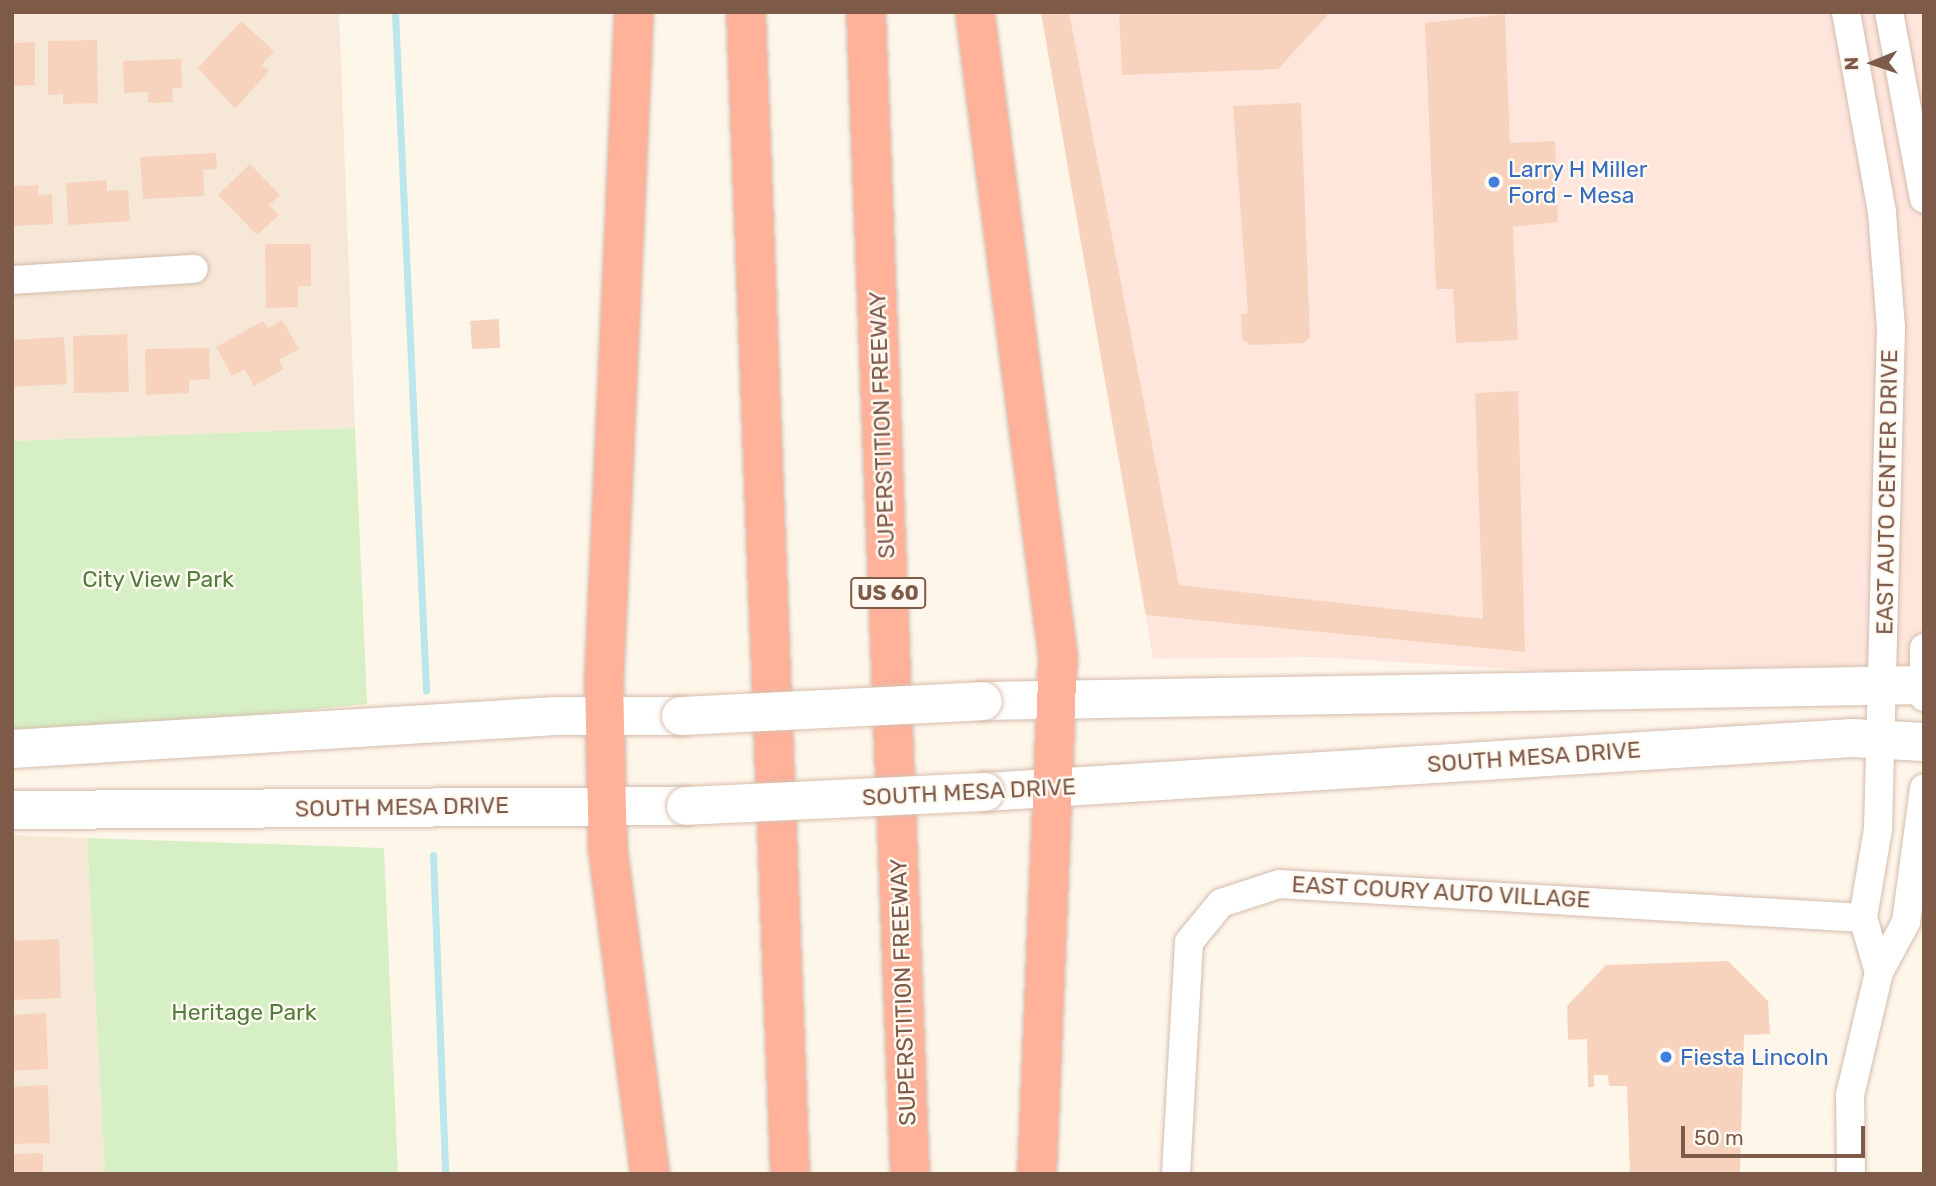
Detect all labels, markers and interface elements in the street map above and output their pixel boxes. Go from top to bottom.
north arrow [1838,28,1908,98]
text: N [1840,57,1863,71]
place label: Larry H Miller Ford - Mesa [1508,155,1648,209]
marker: Larry H Miller Ford - Mesa [1486,174,1502,190]
street label: SUPERSTITION FREEWAY [864,291,900,559]
street label: EAST AUTO CENTER DRIVE [1871,348,1903,636]
park label: City View Park [81,565,235,593]
road number: US 60 [850,576,926,610]
street label: SOUTH MESA DRIVE [1426,736,1642,778]
street label: SOUTH MESA DRIVE [861,773,1077,811]
street label: SOUTH MESA DRIVE [294,791,510,823]
street label: SUPERSTITION FREEWAY [885,858,921,1126]
street label: EAST COURY AUTO VILLAGE [1290,870,1592,914]
park label: Heritage Park [171,998,317,1026]
place label: Fiesta Lincoln [1680,1043,1829,1071]
marker: Fiesta Lincoln [1658,1049,1674,1065]
scale bar [1684,1112,1868,1156]
text: 50 m [1694,1125,1744,1150]

